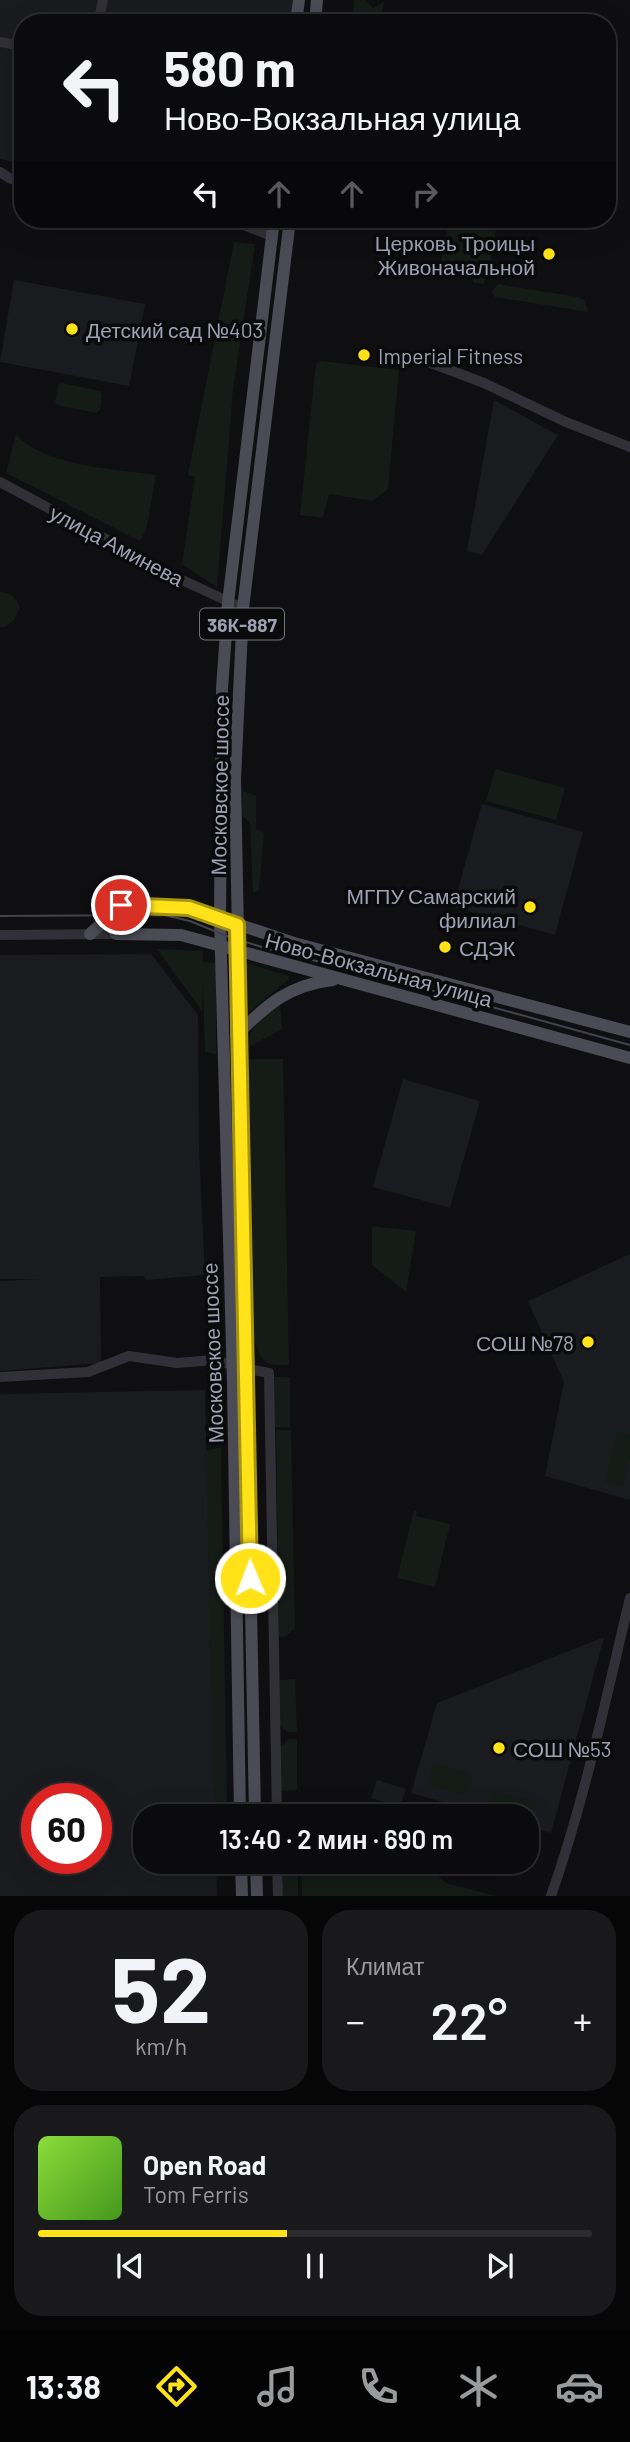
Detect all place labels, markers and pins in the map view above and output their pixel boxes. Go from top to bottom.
place label: Церковь Троицы Живоначальной [375,230,535,279]
marker: Церковь Троицы Живоначальной [541,246,557,262]
place label: Детский сад №403 [86,317,263,342]
marker: Детский сад №403 [64,321,80,337]
place label: Imperial Fitness [378,343,523,368]
marker: Imperial Fitness [356,347,372,363]
pin [91,875,151,935]
place label: МГПУ Самарский филиал [346,883,516,932]
marker: МГПУ Самарский филиал [522,899,538,915]
place label: СДЭК [459,935,516,960]
marker: СДЭК [437,939,453,955]
place label: СОШ №78 [476,1330,574,1355]
marker: СОШ №78 [580,1334,596,1350]
place label: СОШ №53 [513,1736,612,1761]
marker: СОШ №53 [491,1740,507,1756]

